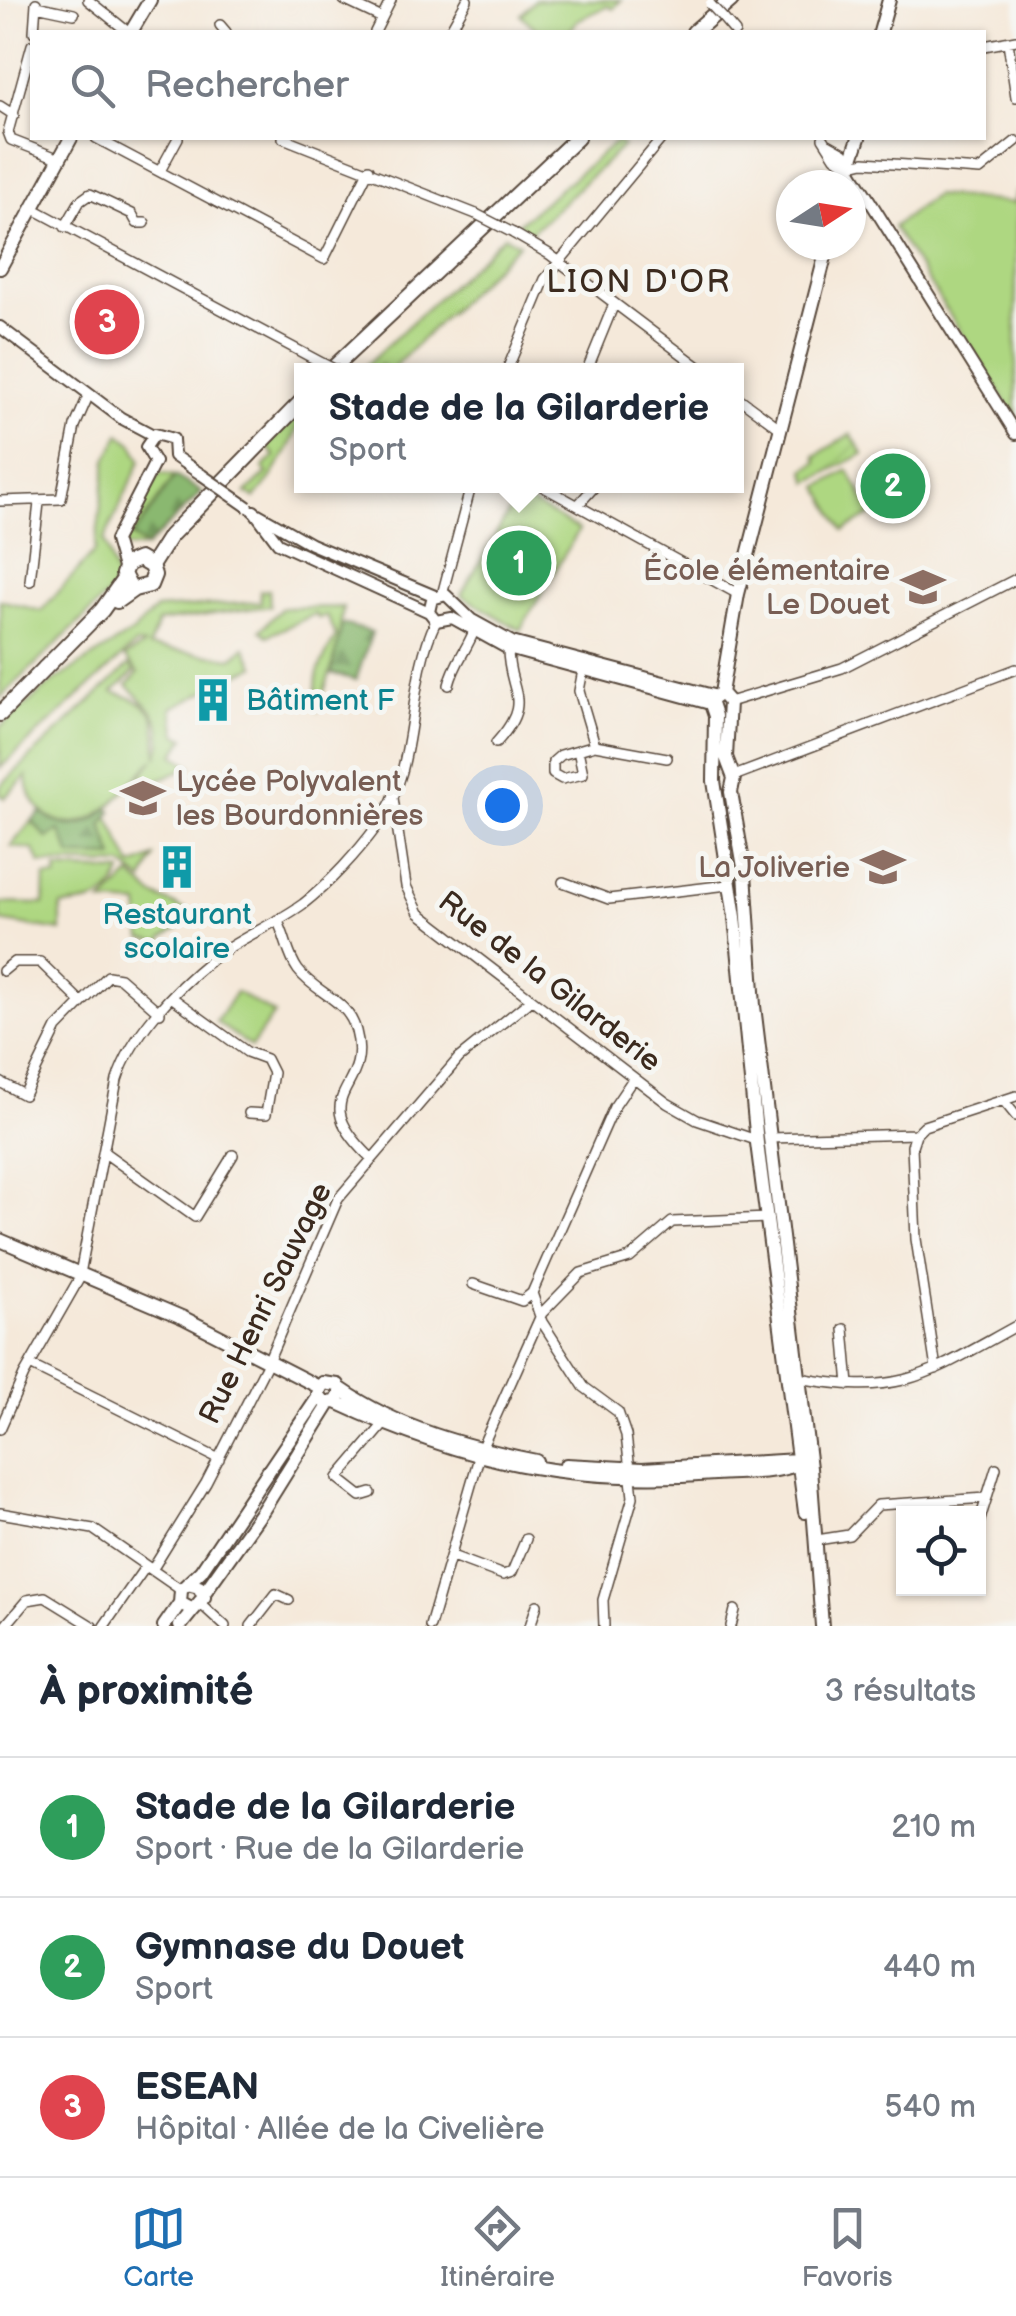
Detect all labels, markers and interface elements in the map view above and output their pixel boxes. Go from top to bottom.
search box [30,30,986,140]
icon: search [65,58,120,113]
text: Rechercher [145,63,349,108]
north arrow [776,170,866,260]
district label: LION D'OR [546,263,732,302]
pin: 3 [74,284,140,360]
popup [294,363,744,493]
text: Stade de la Gilarderie [329,386,709,431]
text: Sport [329,431,407,470]
pin: 2 [860,448,926,524]
pin: 1 [486,526,552,600]
place label: École élémentaire Le Douet [643,552,890,623]
school or university icon: École élémentaire Le Douet [899,563,947,611]
building icon: Bâtiment F [189,676,237,724]
place label: Bâtiment F [246,683,395,719]
place label: Lycée Polyvalent les Bourdonnières [176,764,424,834]
school or university icon: Lycée Polyvalent les Bourdonnières [119,774,167,822]
your location [477,780,528,831]
building icon: Restaurant scolaire [153,843,201,891]
school or university icon: La Joliverie [859,843,907,891]
place label: La Joliverie [698,850,850,886]
street label: Rue de la Gilarderie [431,884,668,1080]
place label: Restaurant scolaire [102,897,252,967]
street label: Rue Henri Sauvage [192,1177,340,1430]
map controls [896,1506,986,1596]
button: locate [896,1506,986,1596]
text: À proximité [40,1666,253,1717]
text: 3 résultats [824,1672,976,1711]
text: Stade de la Gilarderie [135,1785,515,1830]
text: 1 [66,1808,79,1847]
text: 210 m [891,1808,976,1847]
text: Sport · Rue de la Gilarderie [135,1830,524,1869]
text: Gymnase du Douet [135,1925,464,1970]
text: 2 [63,1948,82,1987]
text: 440 m [883,1948,976,1987]
text: Sport [135,1970,213,2009]
text: ESEAN [135,2065,259,2110]
text: 3 [63,2088,82,2127]
text: 540 m [884,2088,976,2127]
text: Hôpital · Allée de la Civelière [135,2110,544,2149]
tab: Carte [123,2201,194,2294]
tab: Itinéraire [440,2201,555,2294]
tab: Favoris [801,2201,893,2294]

